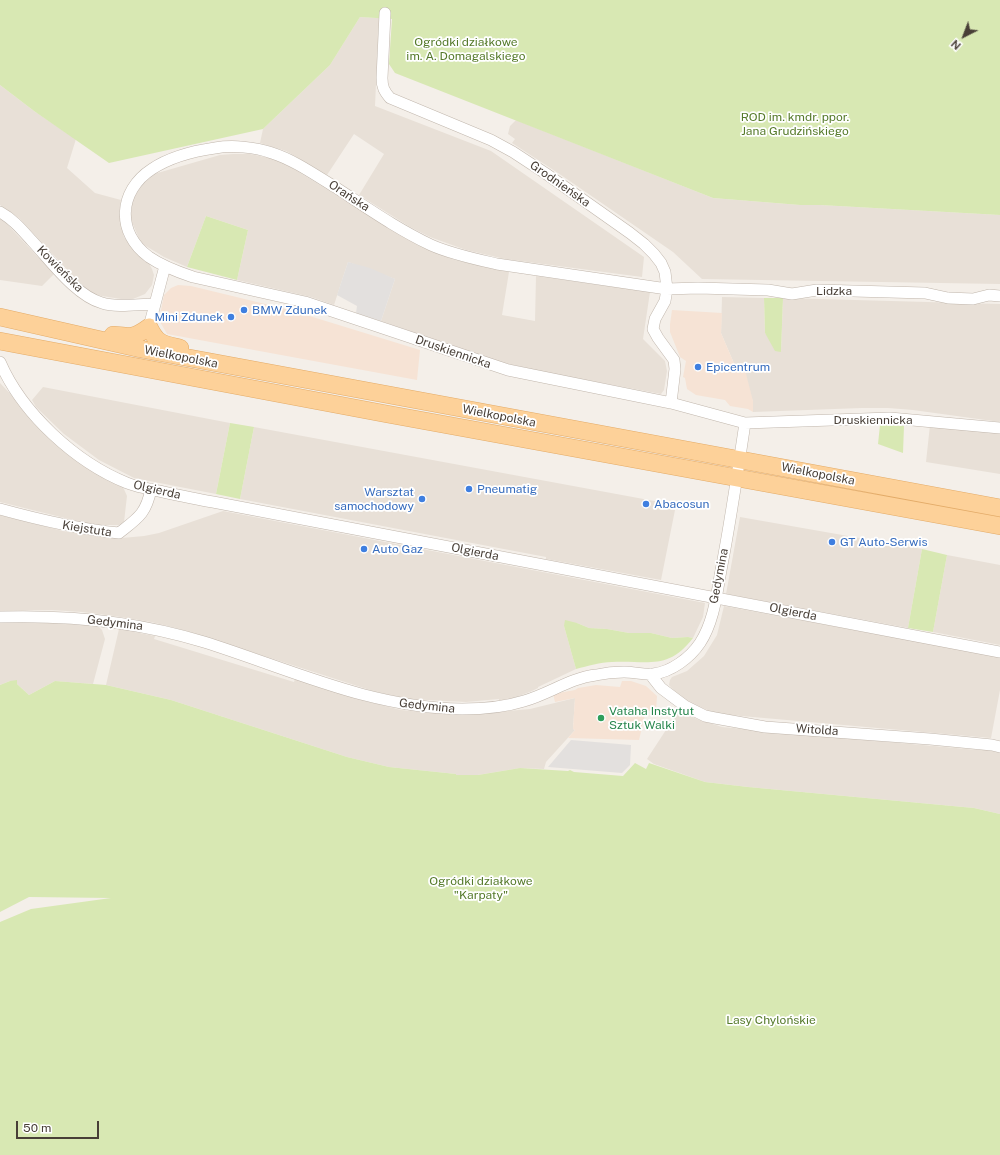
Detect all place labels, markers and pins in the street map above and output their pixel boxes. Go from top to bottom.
place label: BMW Zdunek [252,303,327,317]
marker: BMW Zdunek [239,305,249,315]
place label: Mini Zdunek [154,310,223,324]
marker: Mini Zdunek [226,312,236,322]
place label: Epicentrum [706,360,770,374]
marker: Epicentrum [693,362,703,372]
place label: Pneumatig [477,482,537,496]
marker: Pneumatig [464,484,474,494]
place label: Warsztat samochodowy [334,485,414,513]
marker: Warsztat samochodowy [417,494,427,504]
place label: Abacosun [654,497,710,511]
marker: Abacosun [641,499,651,509]
place label: GT Auto-Serwis [840,535,927,549]
marker: GT Auto-Serwis [827,537,837,547]
place label: Auto Gaz [372,542,423,556]
marker: Auto Gaz [359,544,369,554]
place label: Vataha Instytut Sztuk Walki [609,704,694,732]
marker: Vataha Instytut Sztuk Walki [596,713,606,723]

